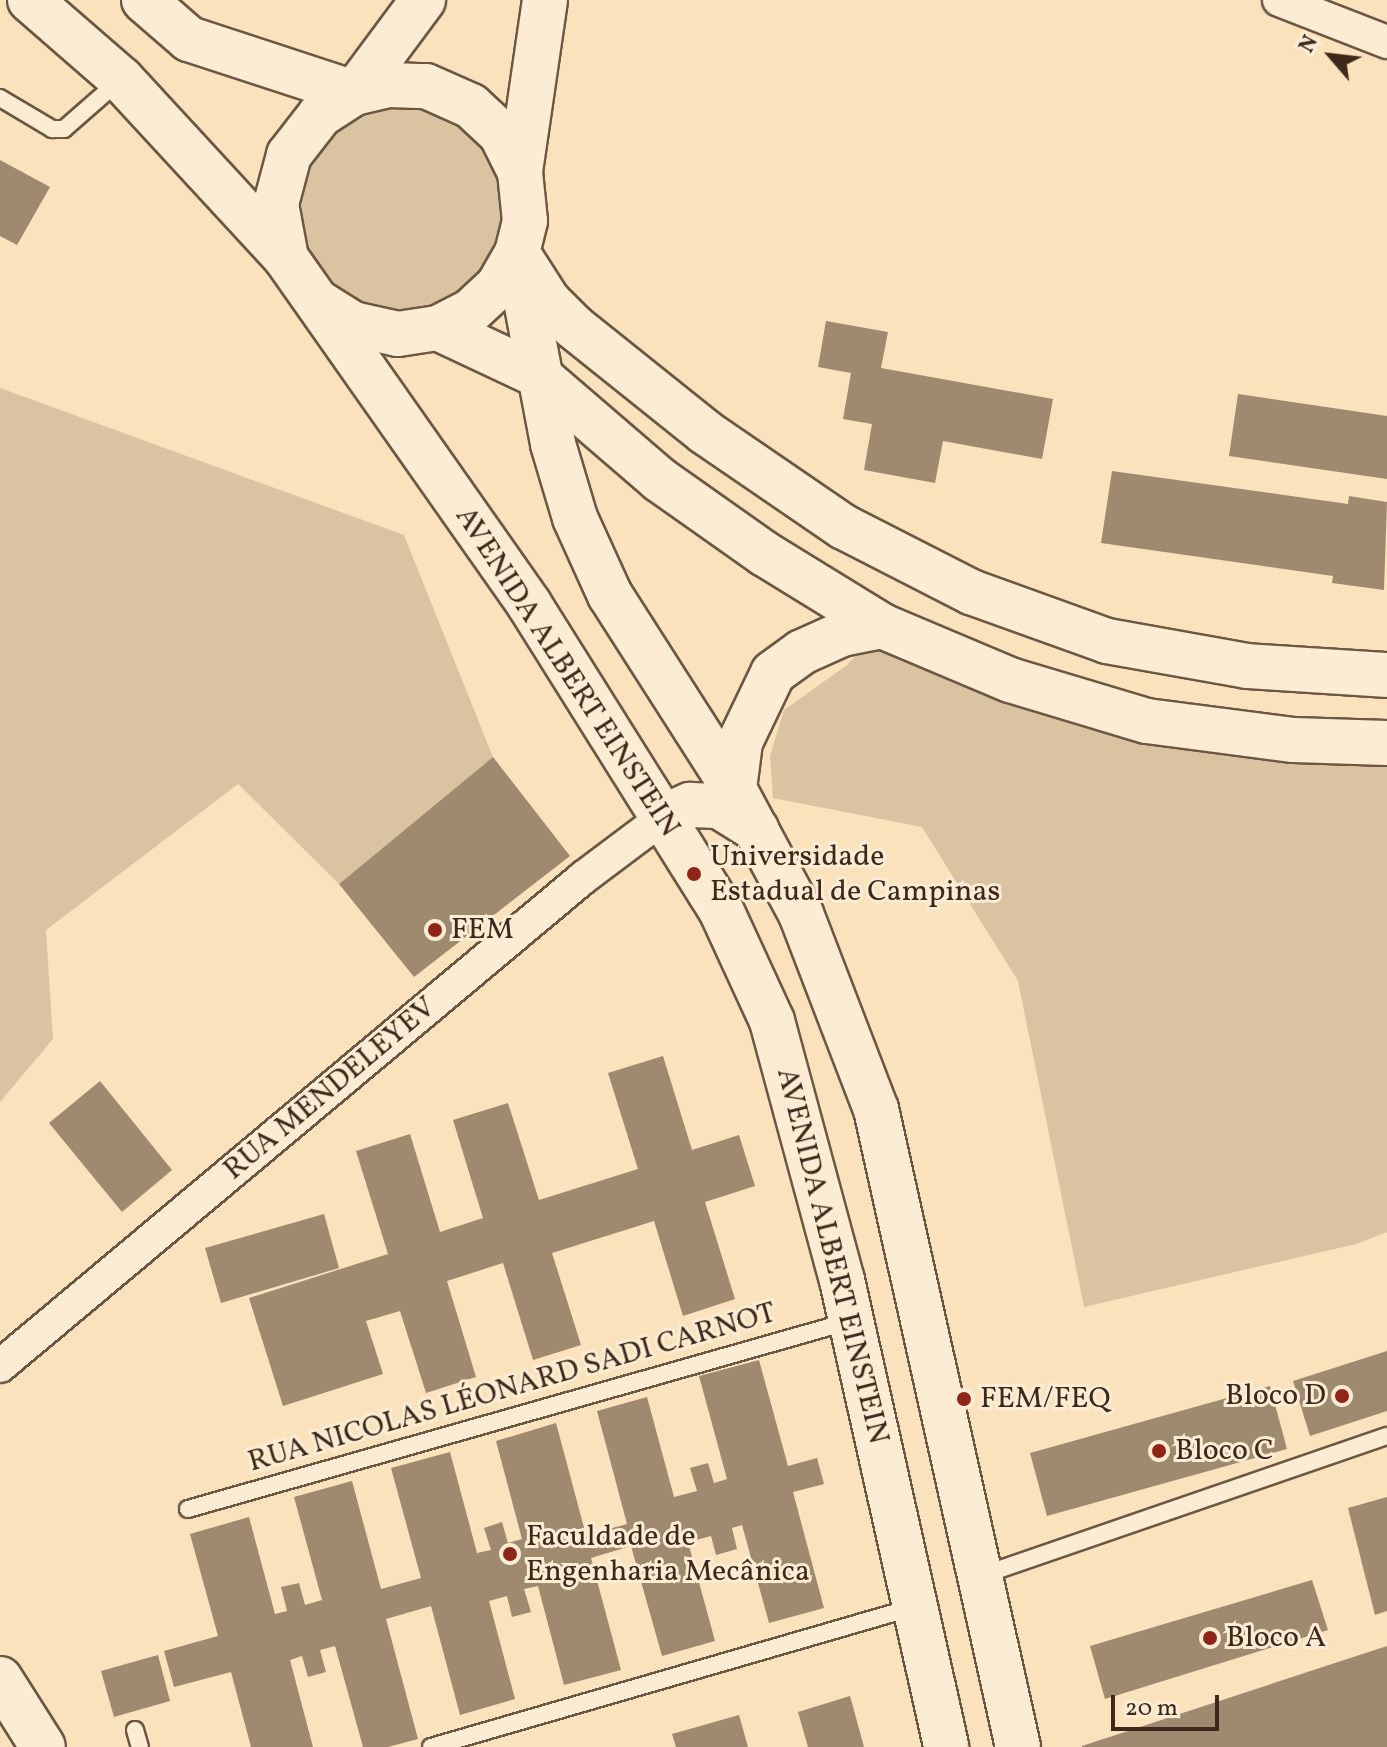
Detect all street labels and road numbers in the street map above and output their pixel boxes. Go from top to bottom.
street label: AVENIDA ALBERT EINSTEIN [446,500,688,844]
street label: RUA MENDELEYEV [217,990,443,1188]
street label: AVENIDA ALBERT EINSTEIN [768,1064,896,1448]
street label: RUA NICOLAS LÉONARD SADI CARNOT [244,1295,780,1481]

